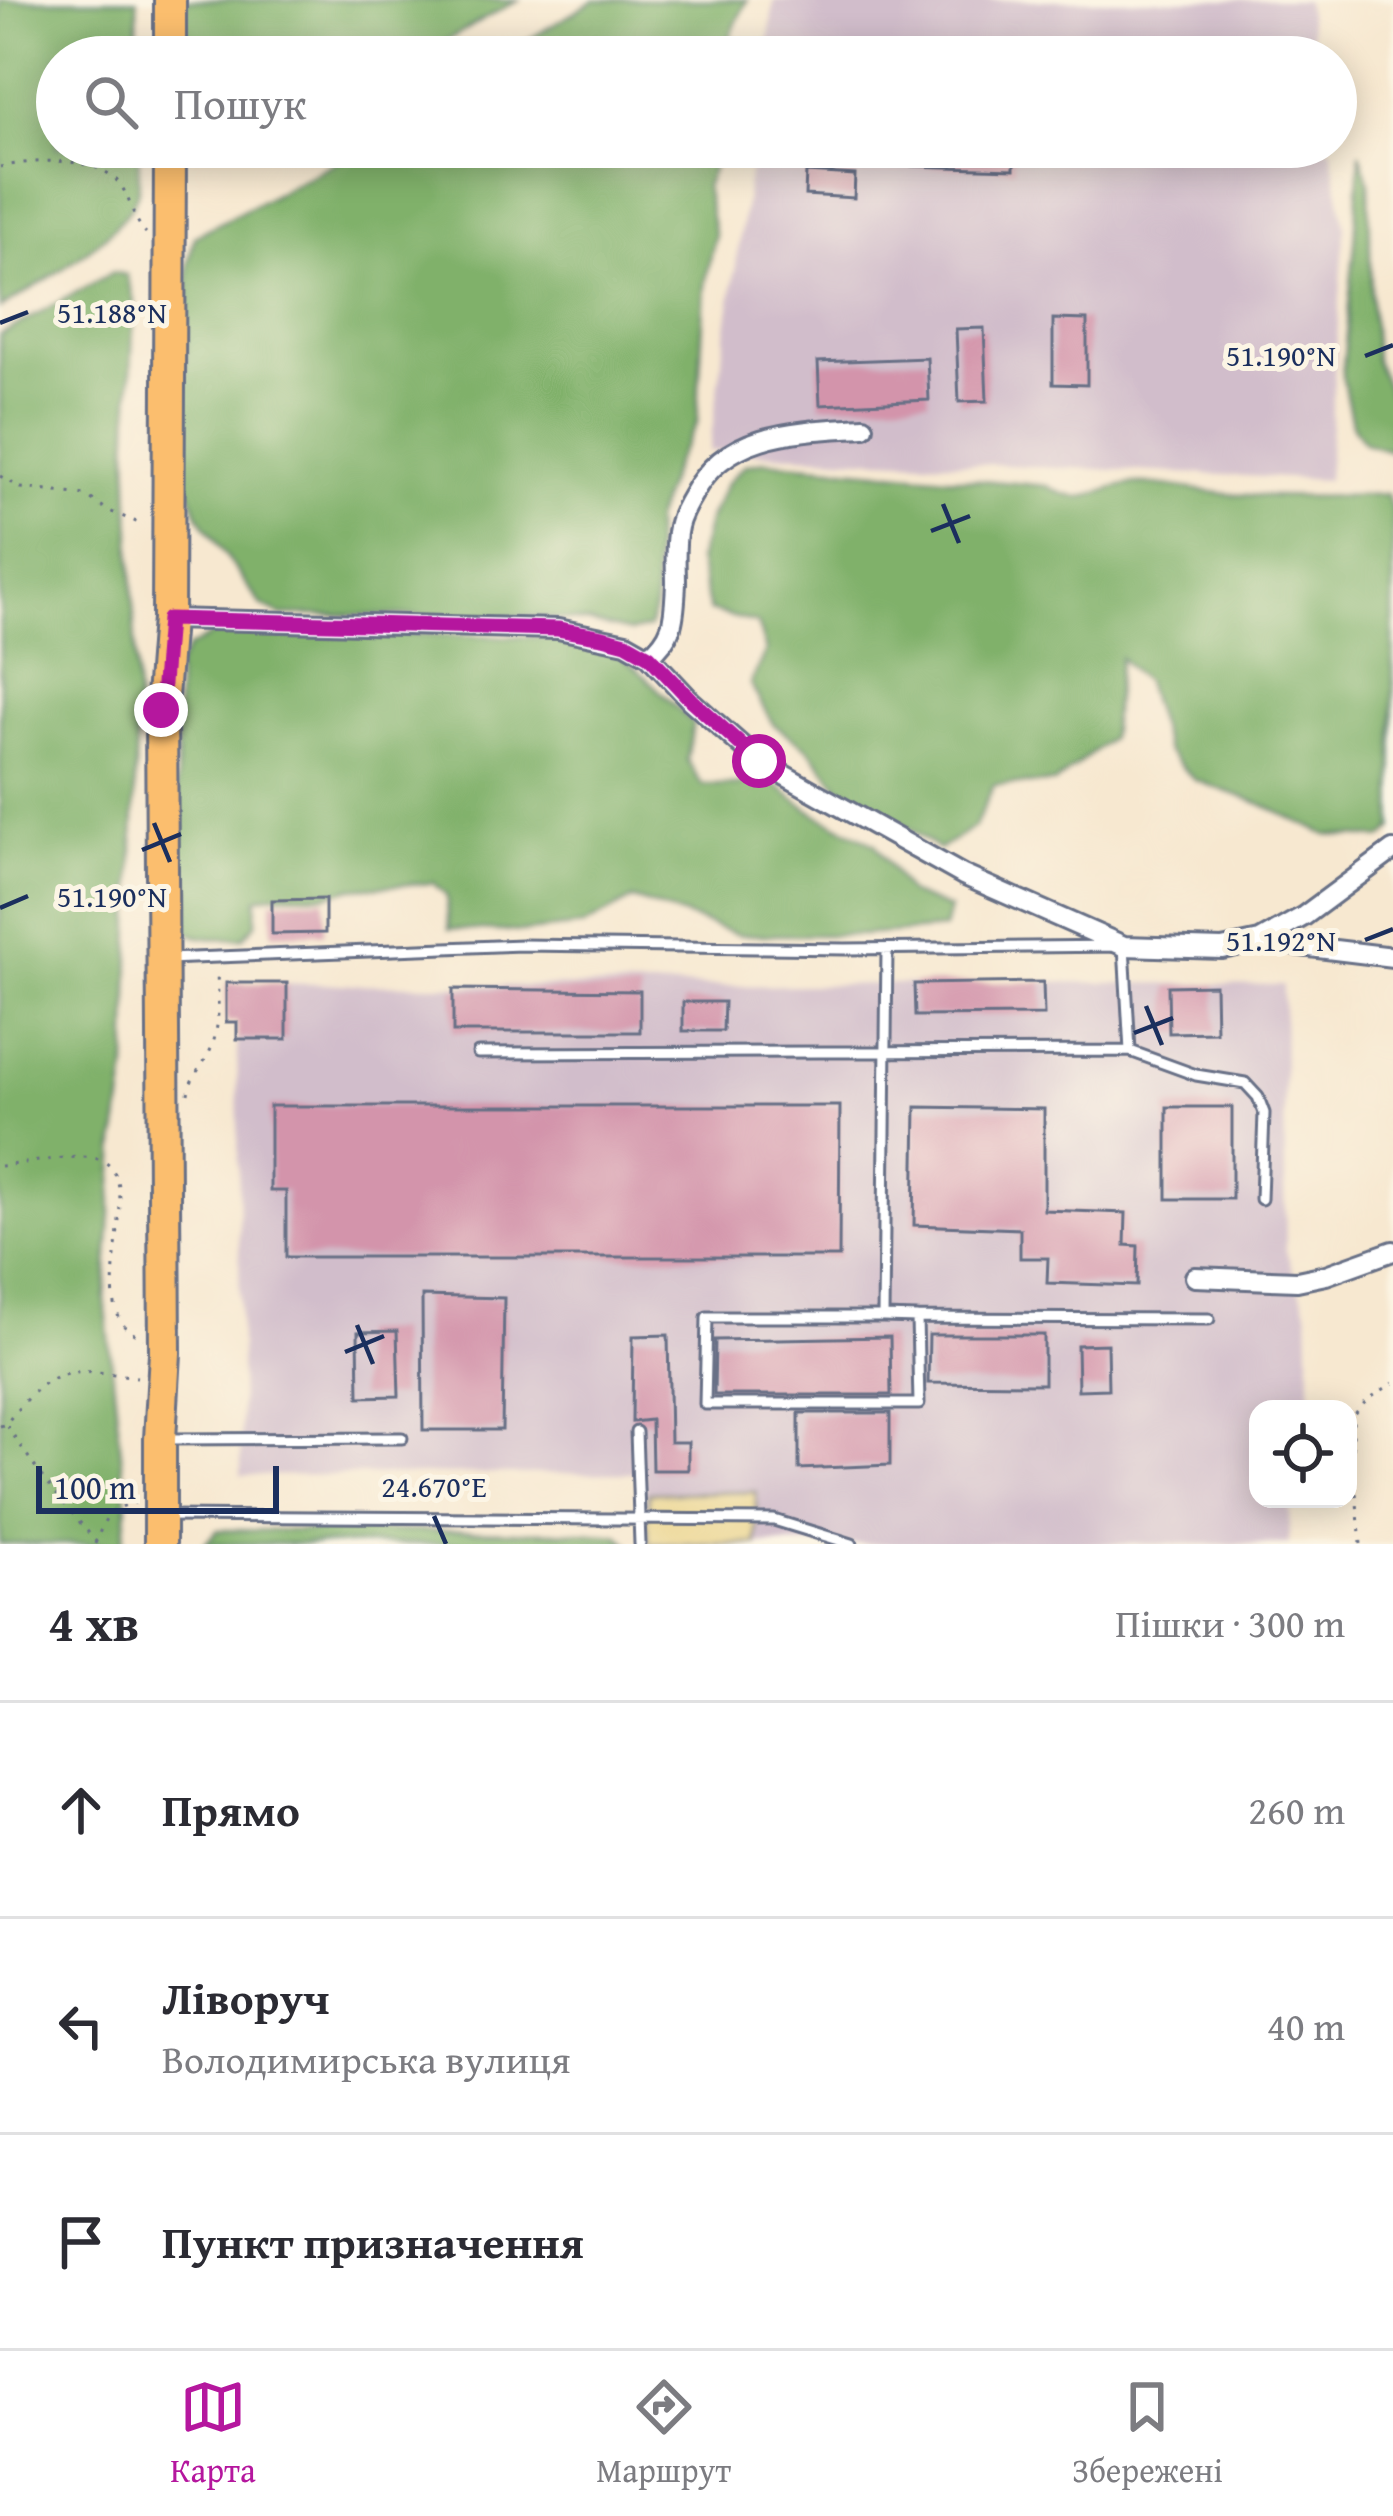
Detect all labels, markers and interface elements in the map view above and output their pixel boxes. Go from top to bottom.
search box [36,36,1357,168]
icon: search [78,69,144,135]
text: Пошук [174,70,307,135]
text: 51.188°N [57,290,167,334]
text: 51.190°N [1226,333,1336,377]
route end [134,683,188,737]
route start [732,734,786,788]
text: 51.190°N [57,874,167,918]
text: 51.192°N [1226,918,1336,962]
map controls [1249,1400,1357,1508]
button: locate [1249,1400,1357,1508]
scale bar [36,1460,279,1513]
text: 100 m [54,1463,136,1511]
text: 24.670°E [381,1464,487,1508]
text: 4 хв [48,1585,139,1660]
text: Пішки · 300 m [1115,1594,1345,1651]
icon: ahead [48,1777,114,1843]
text: Прямо [162,1777,300,1842]
text: 260 m [1248,1781,1345,1838]
text: Ліворуч [162,1965,330,2030]
icon: left [48,1993,114,2059]
text: 40 m [1267,1997,1345,2054]
text: Володимирська вулиця [162,2030,571,2087]
icon: arrive [48,2209,114,2275]
text: Пункт призначення [162,2209,584,2274]
tab: Карта [170,2374,256,2494]
tab: Маршрут [596,2374,731,2494]
tab: Збережені [1072,2374,1223,2494]

